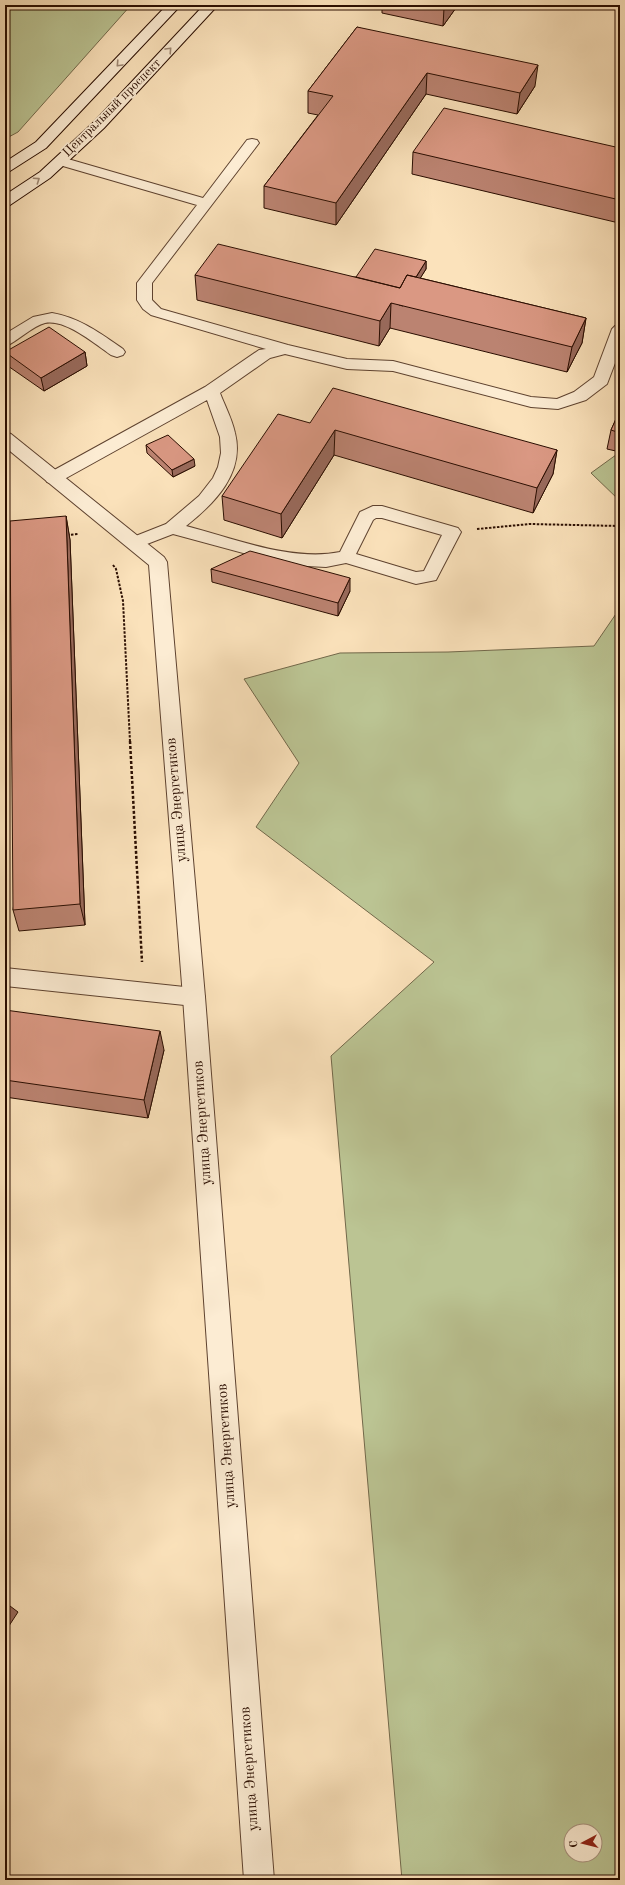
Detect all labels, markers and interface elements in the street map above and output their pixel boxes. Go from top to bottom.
one-way arrow [165,47,172,55]
street label: Центральный проспект [60,56,164,160]
one-way arrow [116,59,123,67]
one-way arrow [33,178,40,185]
street label: улица Энергетиков [164,737,190,863]
street label: улица Энергетиков [191,1060,215,1186]
street label: улица Энергетиков [215,1383,239,1509]
street label: улица Энергетиков [238,1706,262,1832]
north arrow [563,1823,603,1863]
text: С [569,1840,580,1848]

